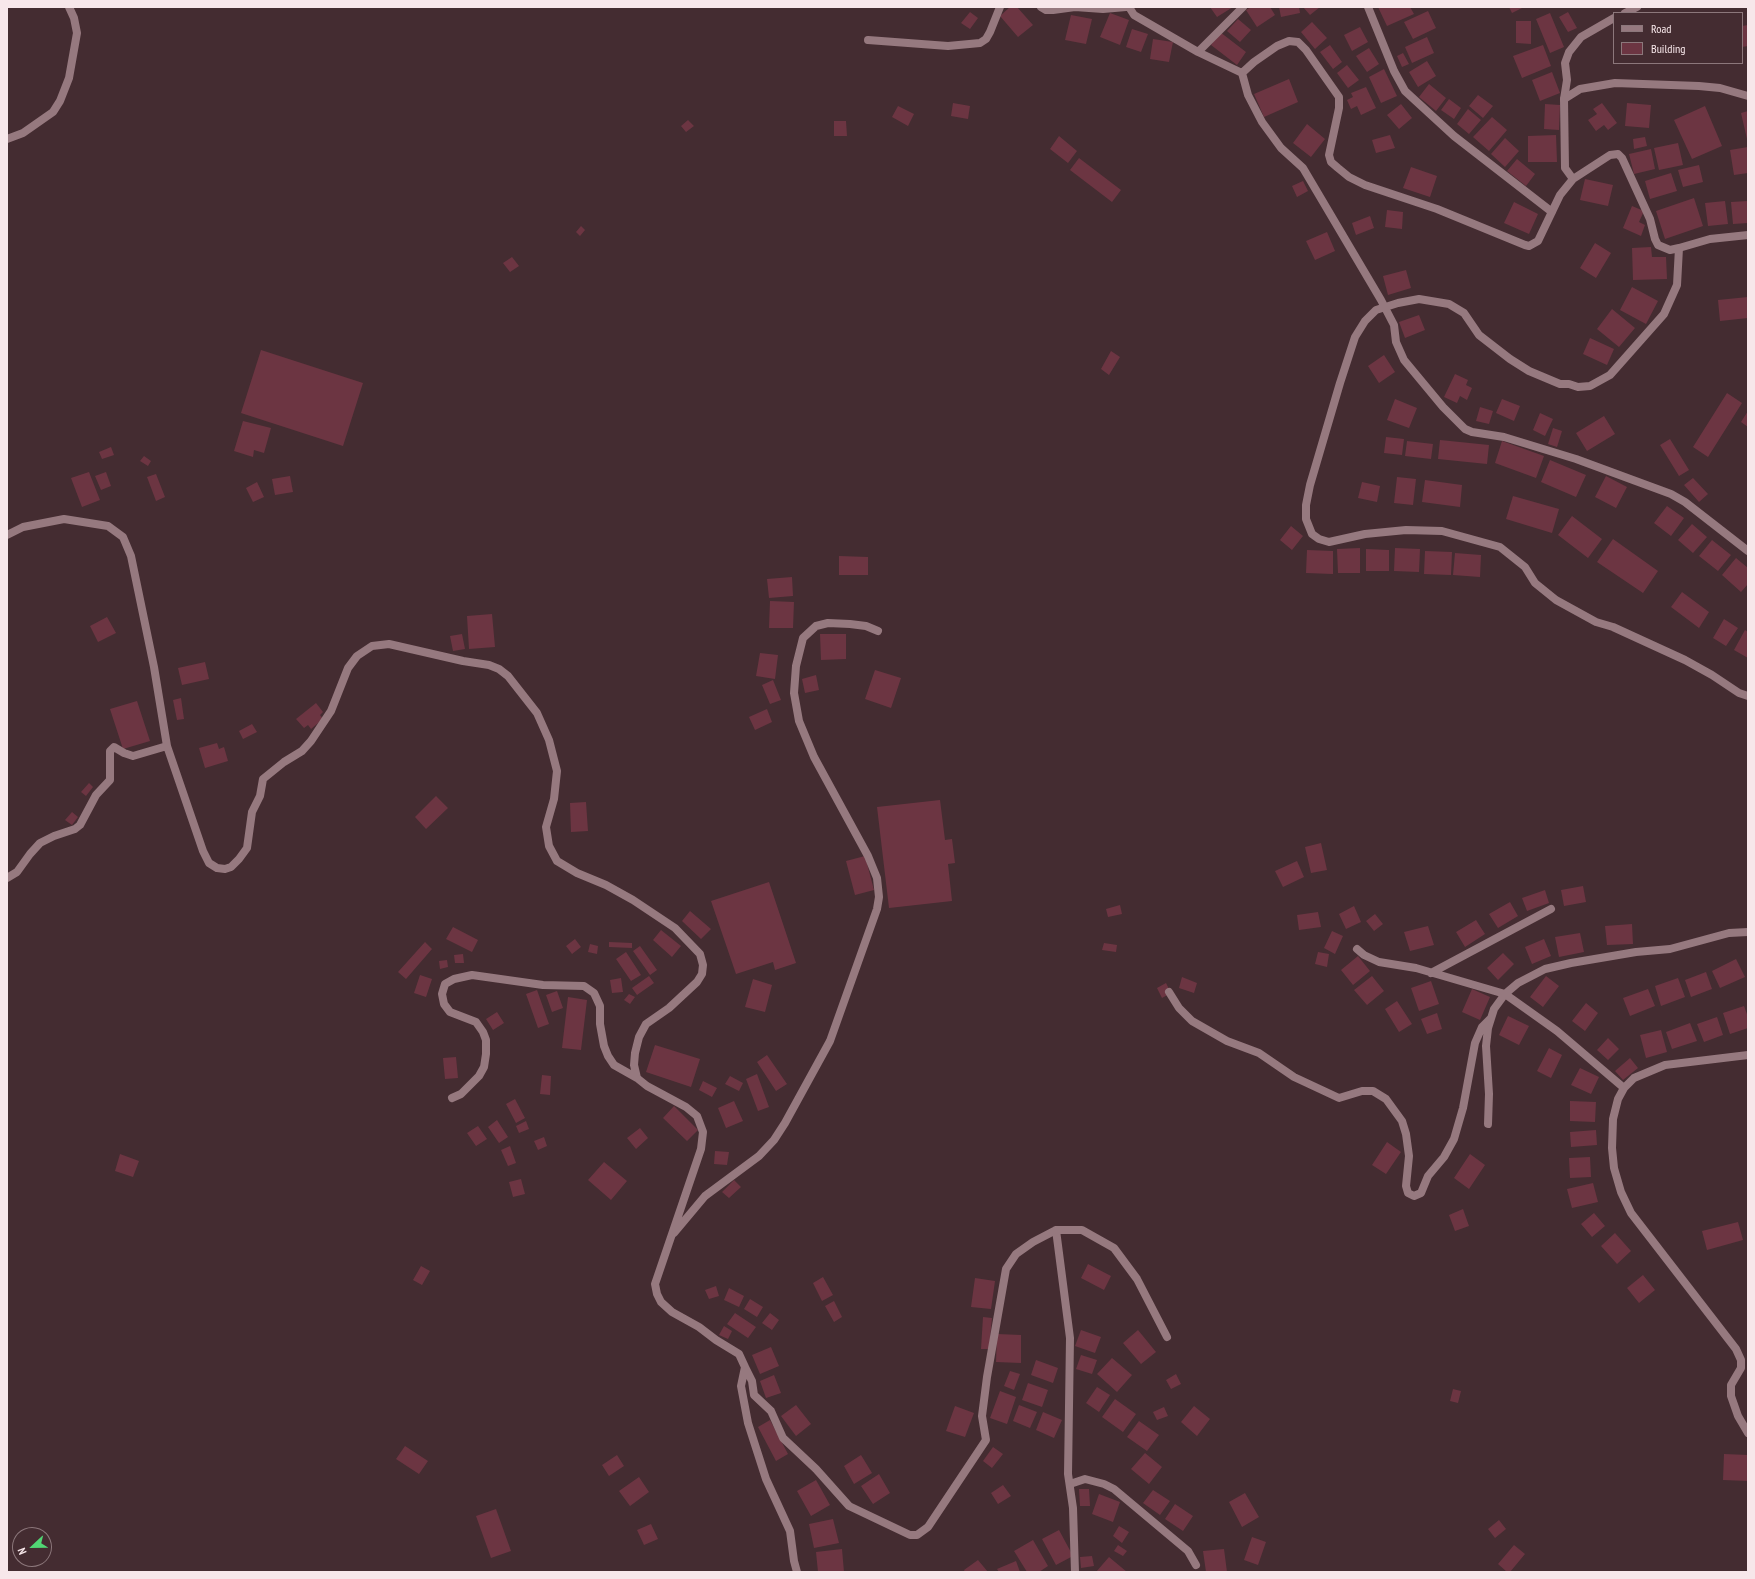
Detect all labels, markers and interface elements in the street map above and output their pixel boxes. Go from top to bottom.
legend [1613,12,1743,64]
text: Road [1651,21,1671,36]
text: Building [1651,41,1686,56]
north arrow [12,1527,52,1567]
text: N [14,1546,29,1557]

